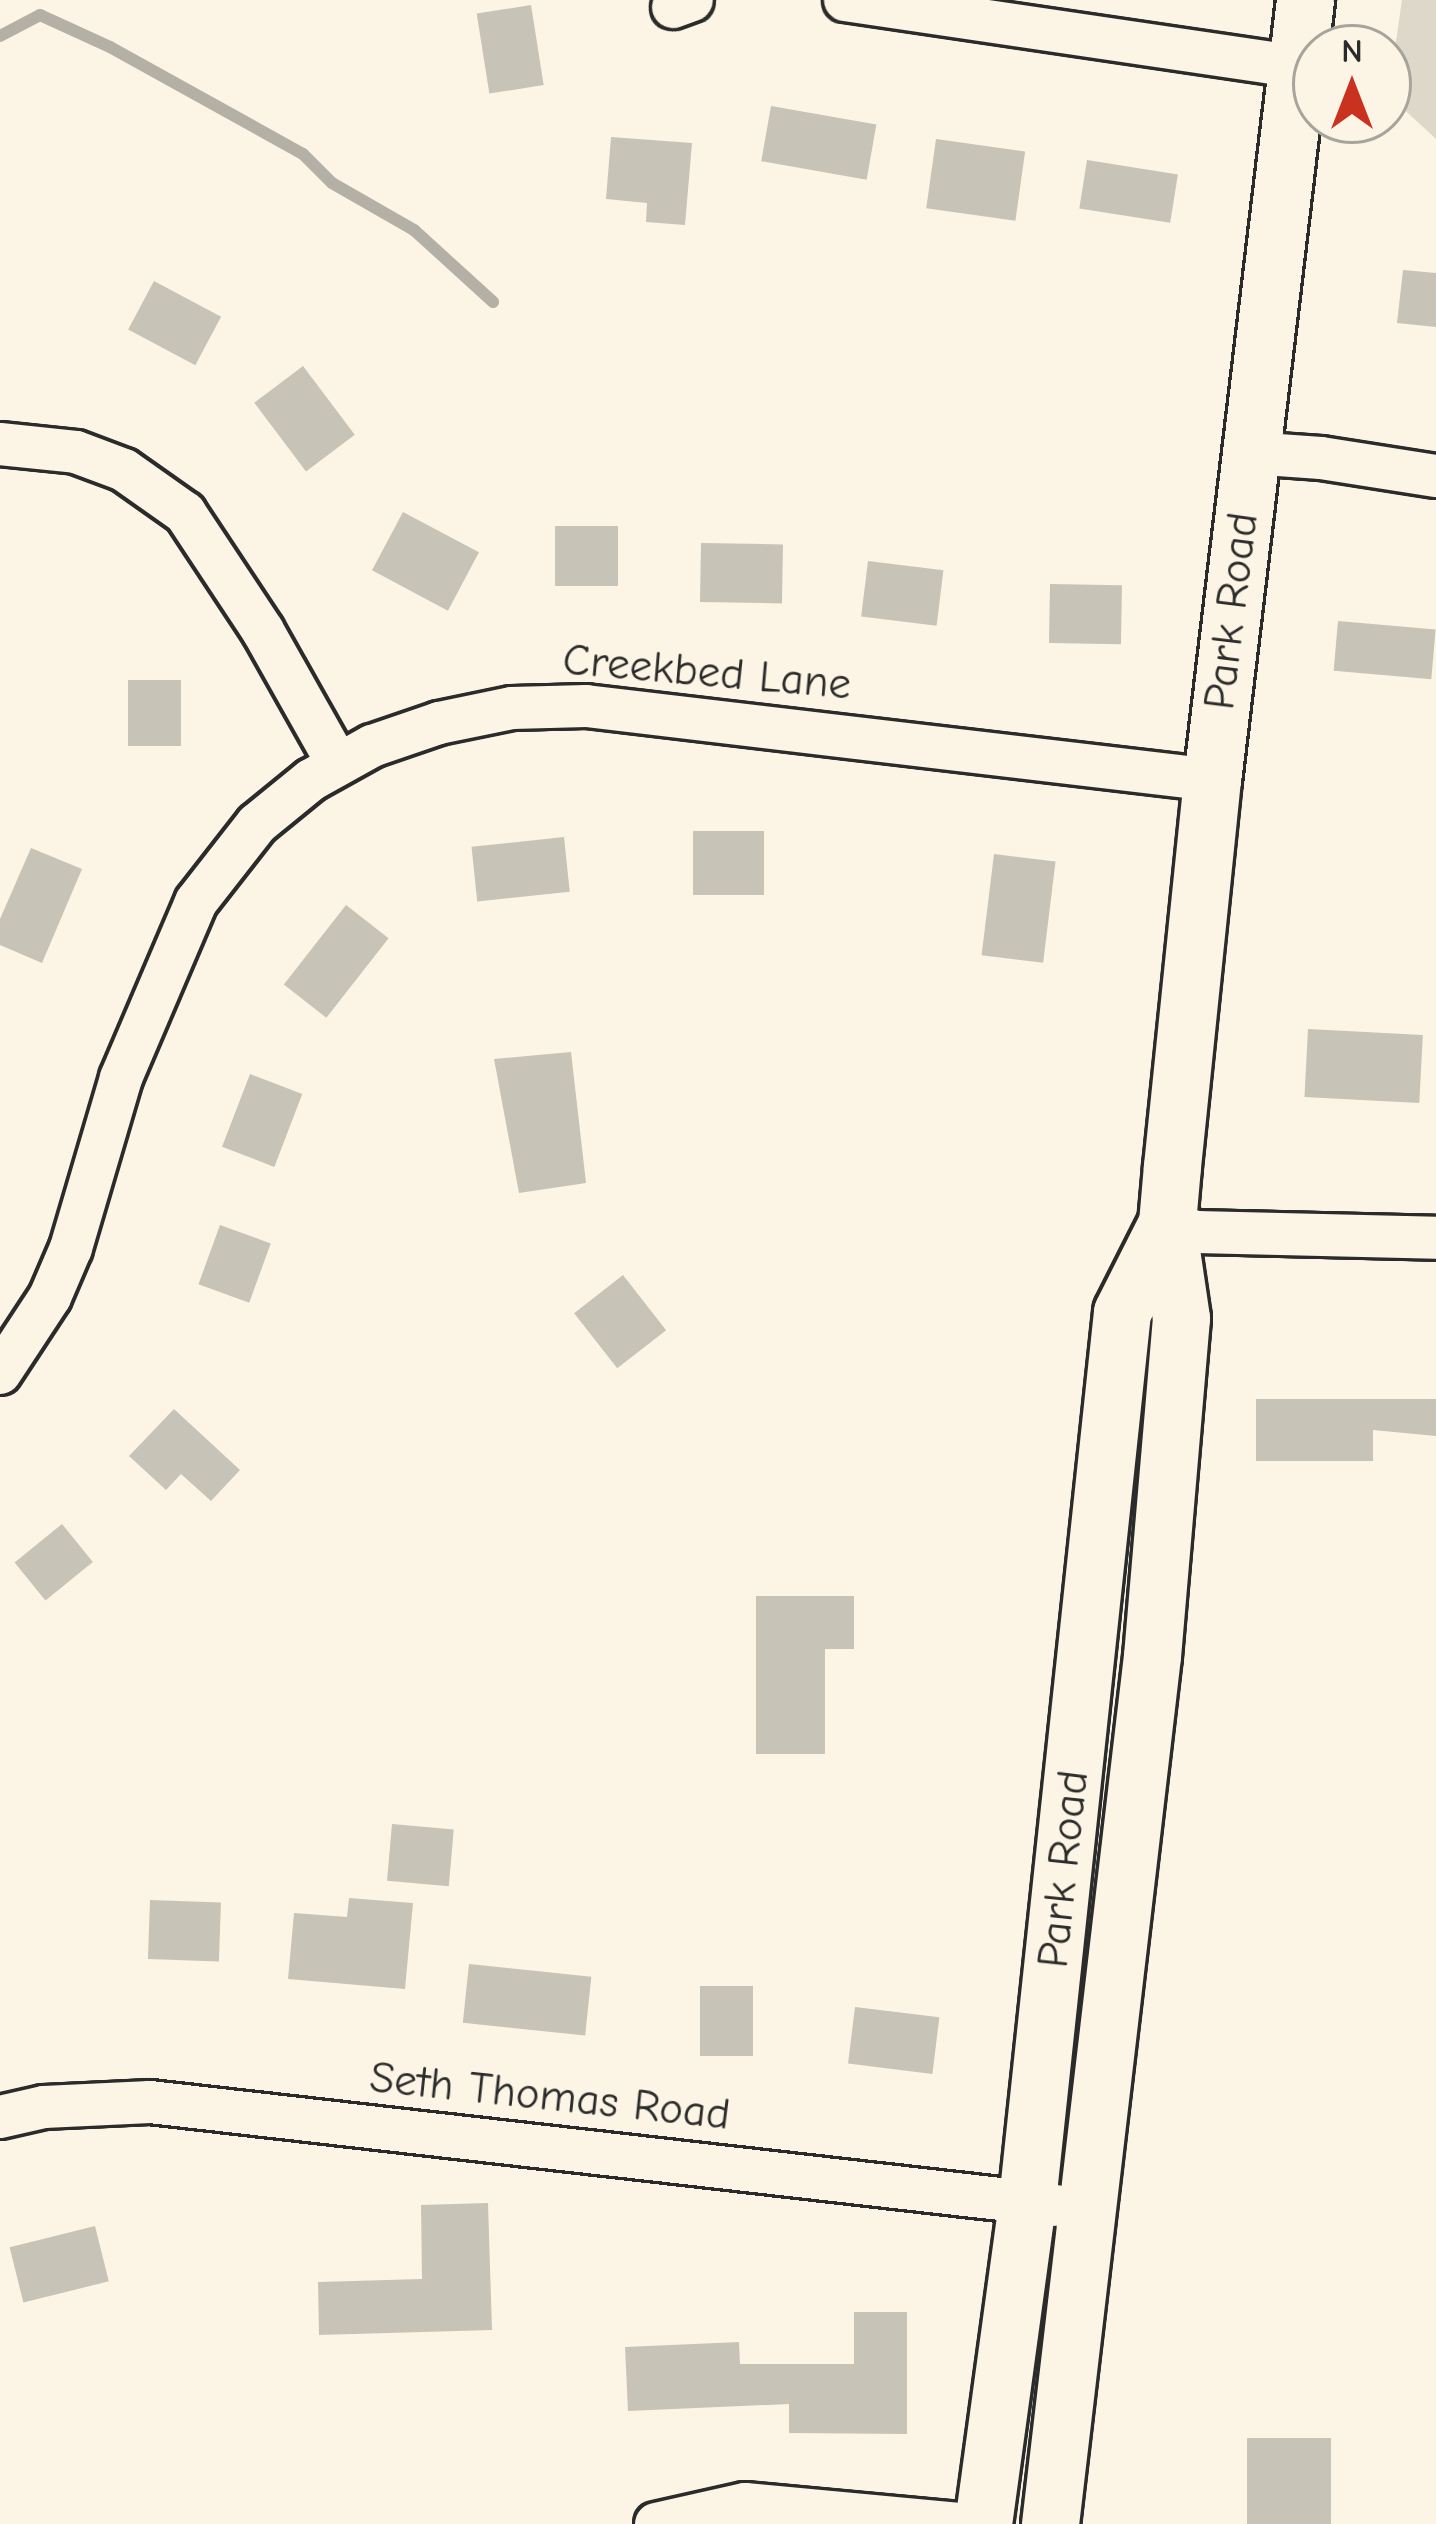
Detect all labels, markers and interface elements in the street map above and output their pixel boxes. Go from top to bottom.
north arrow [1292,24,1412,144]
text: N [1341,32,1363,70]
street label: Park Road [1192,509,1270,713]
street label: Creekbed Lane [561,632,853,712]
street label: Park Road [1026,1768,1100,1970]
street label: Seth Thomas Road [367,2050,733,2142]

